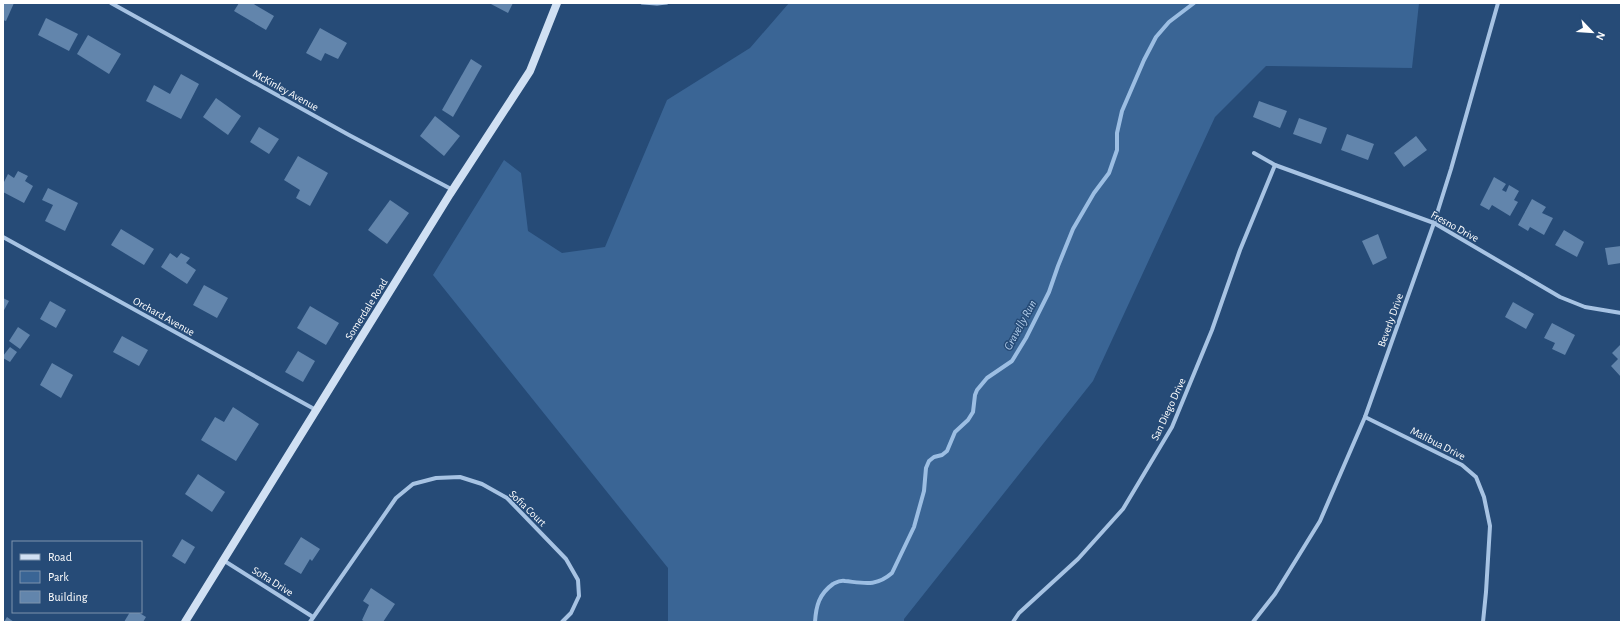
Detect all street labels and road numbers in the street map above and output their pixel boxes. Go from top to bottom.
street label: McKinley Avenue [251,68,320,113]
street label: Fresno Drive [1429,209,1481,244]
street label: Somerdale Road [343,276,390,342]
street label: Beverly Drive [1376,292,1405,348]
street label: Orchard Avenue [131,295,196,338]
street label: San Diego Drive [1149,376,1188,442]
street label: Malibua Drive [1409,425,1467,462]
street label: Sofia Court [507,488,549,529]
street label: Sofia Drive [250,565,295,598]

